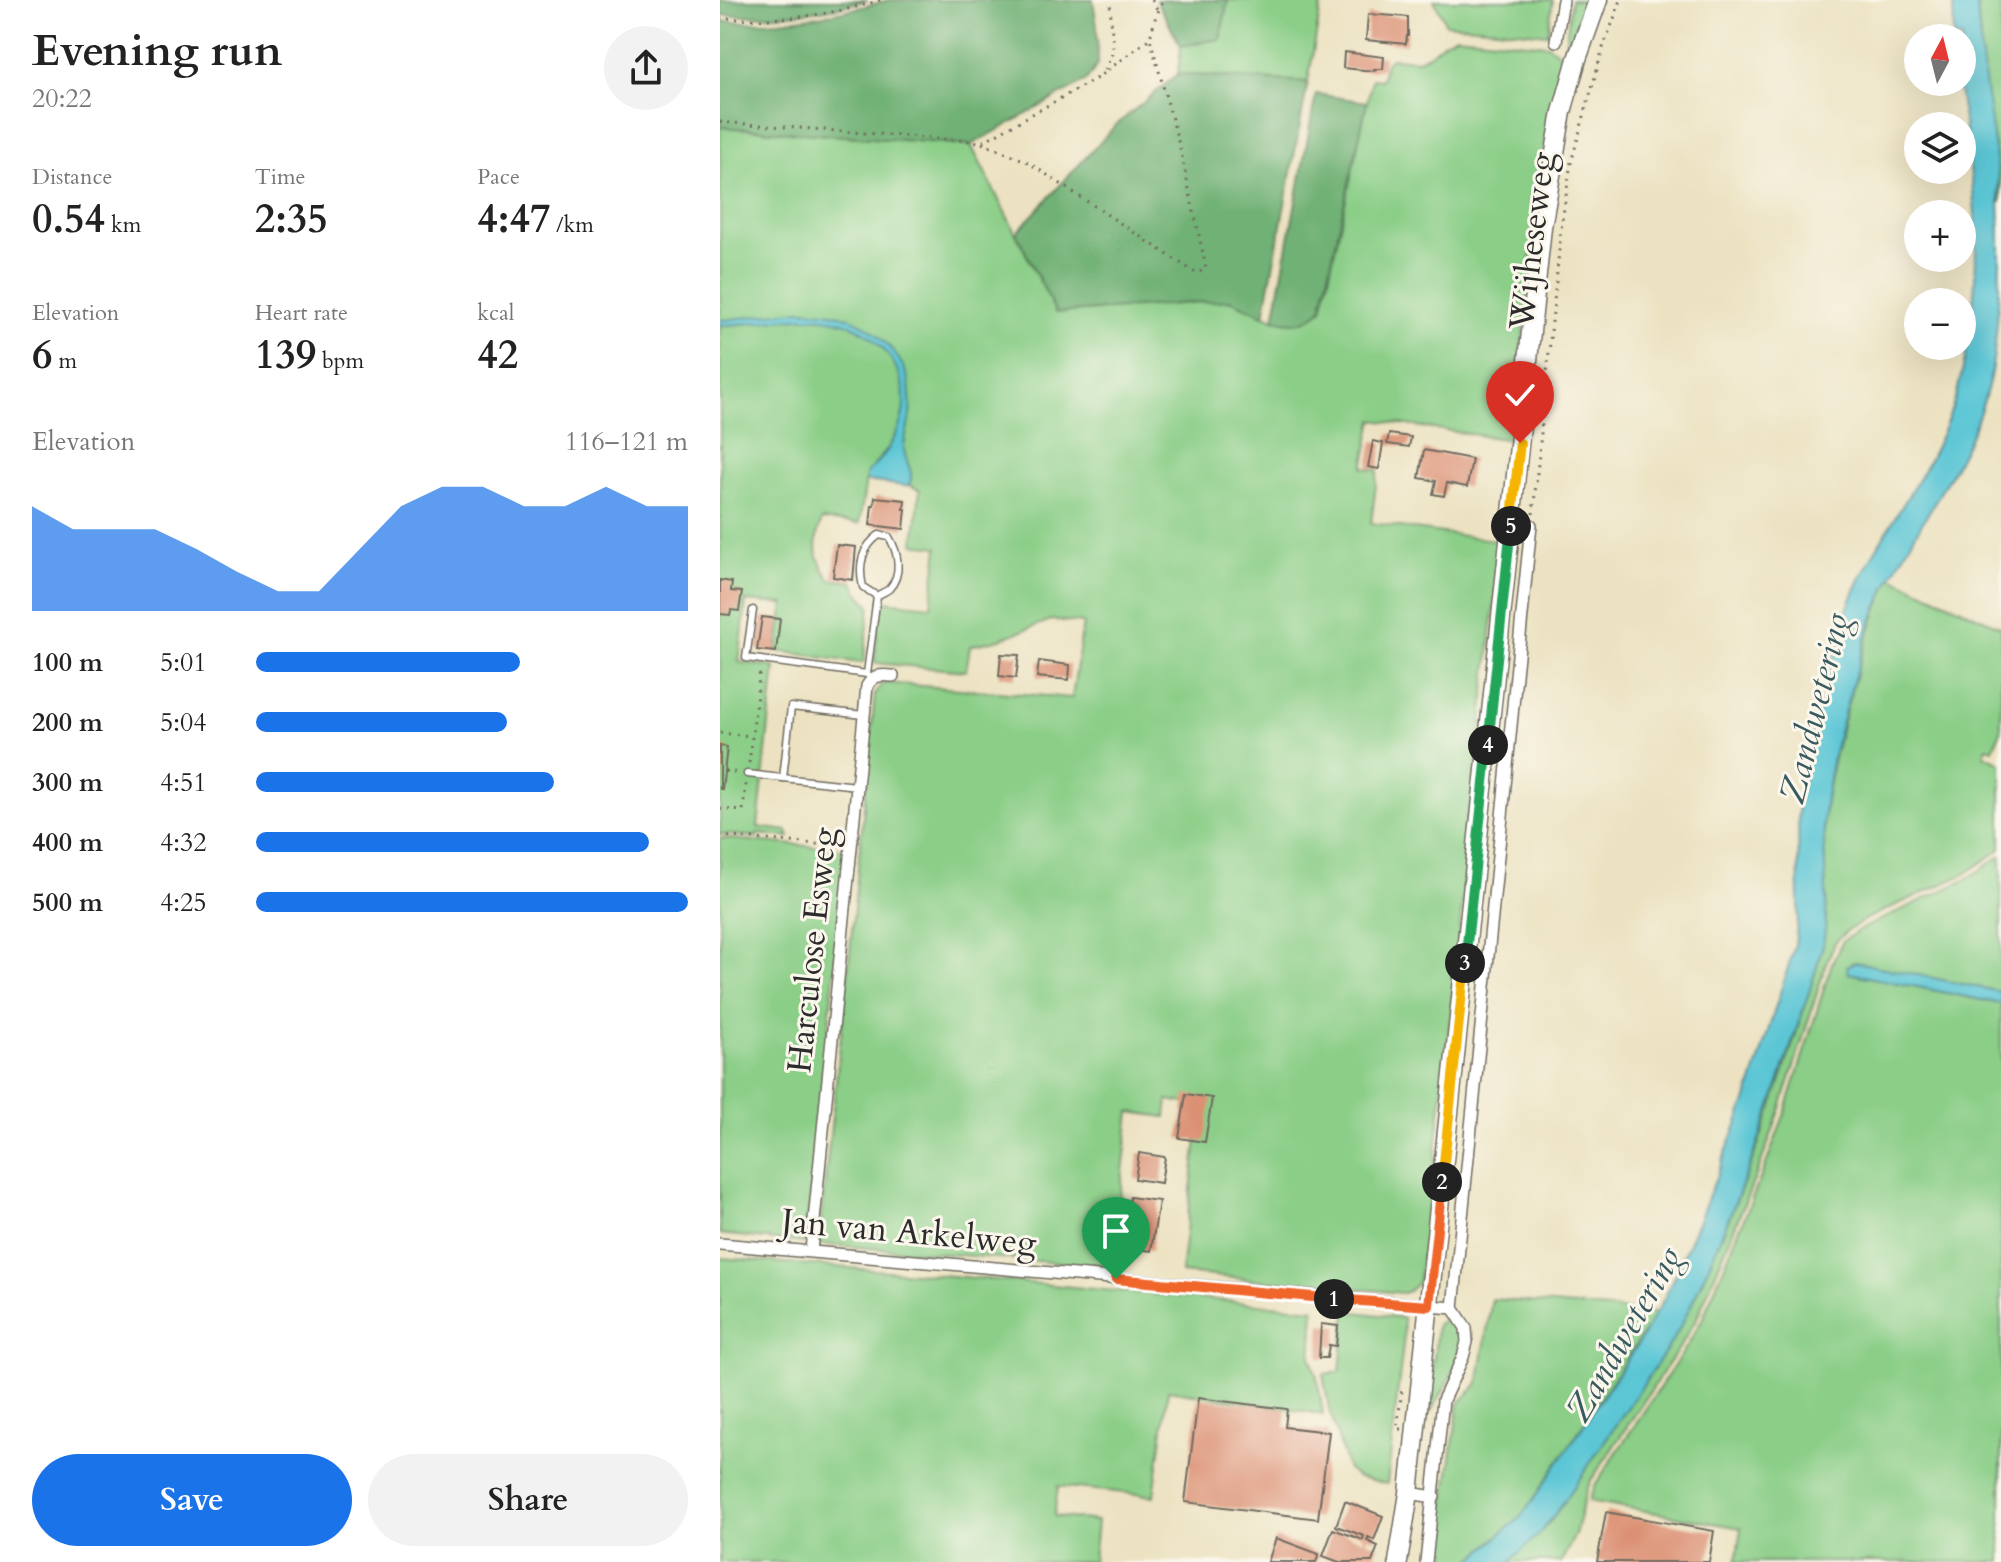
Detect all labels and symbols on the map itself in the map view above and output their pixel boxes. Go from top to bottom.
north arrow [1904,24,1976,96]
street label: Wijheseweg [1498,149,1566,334]
pin [1486,361,1554,443]
pin: 5 [1491,506,1531,546]
water label: Zandwetering [1768,608,1862,808]
pin: 4 [1468,725,1508,765]
street label: Harculose Esweg [776,825,848,1075]
pin: 3 [1445,943,1485,983]
pin: 2 [1422,1162,1462,1202]
pin [1082,1197,1150,1279]
street label: Jan van Arkelweg [775,1198,1038,1266]
water label: Zandwetering [1554,1237,1694,1431]
pin: 1 [1314,1279,1354,1319]

